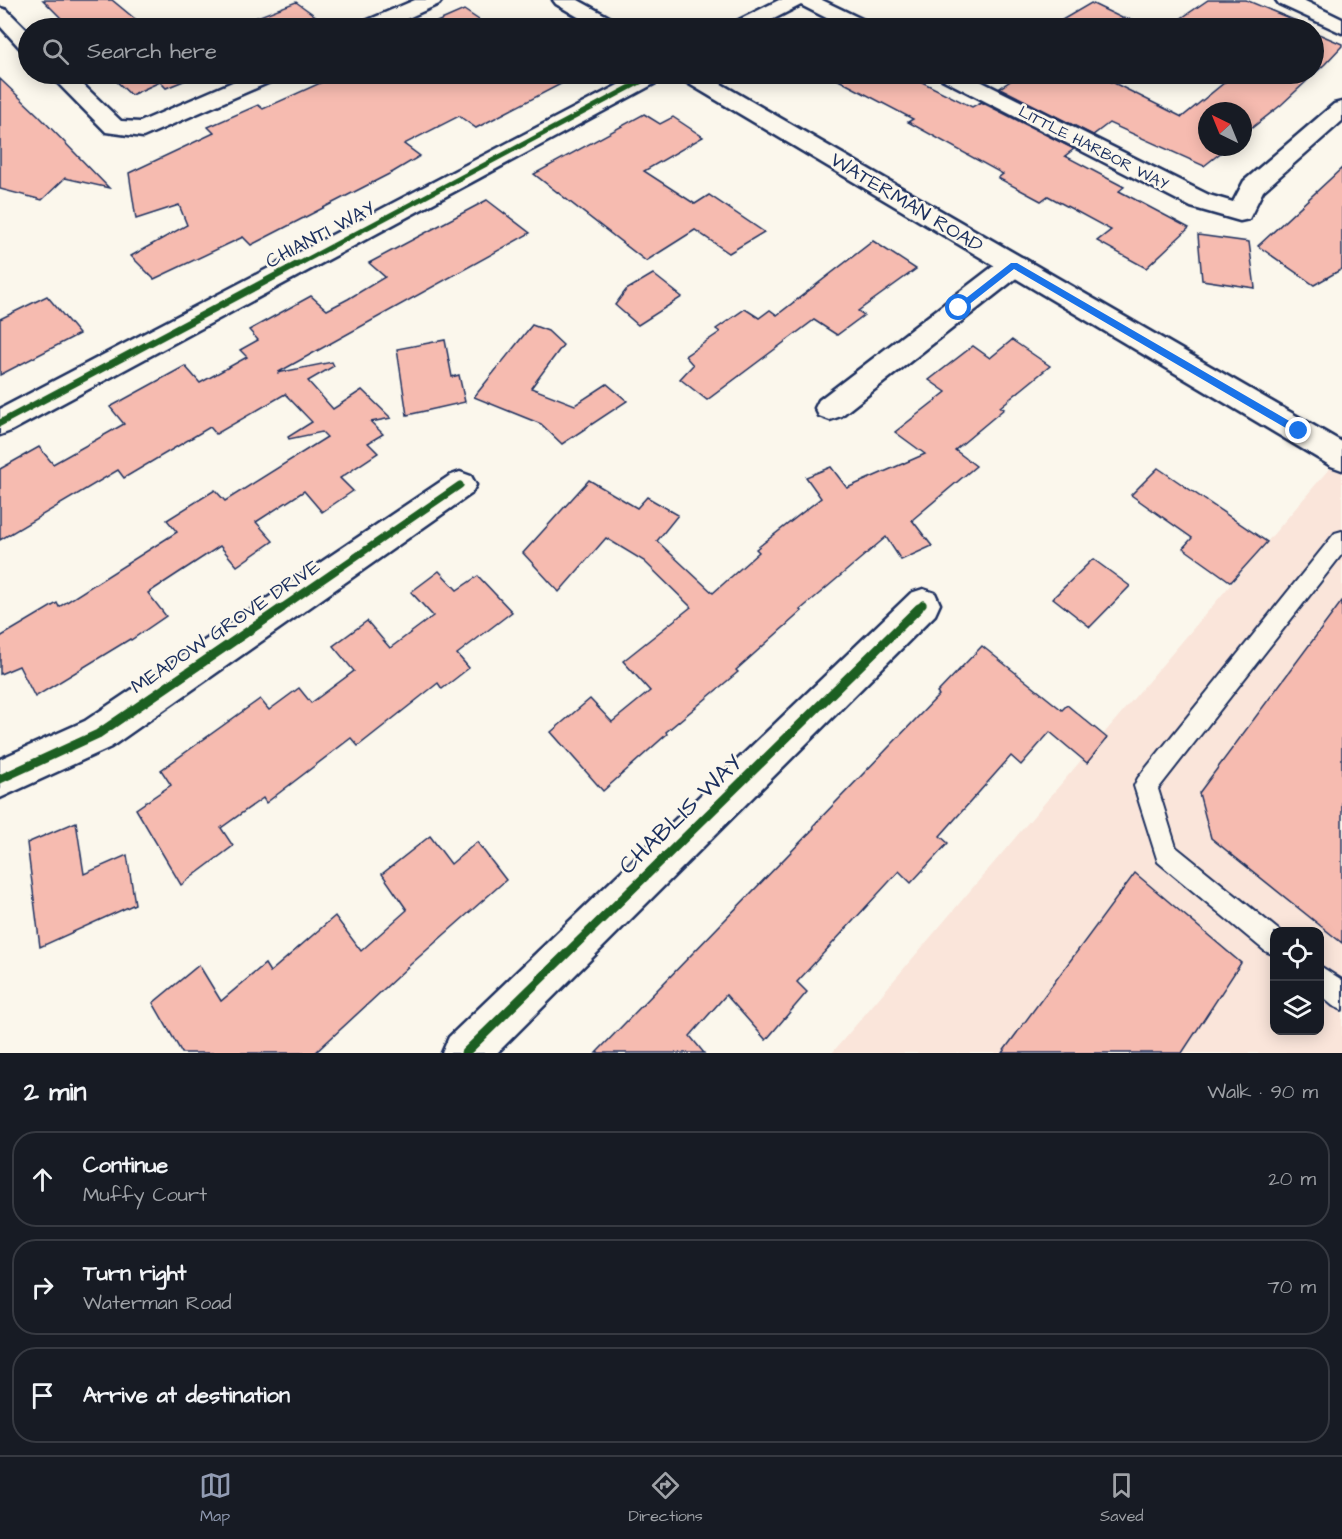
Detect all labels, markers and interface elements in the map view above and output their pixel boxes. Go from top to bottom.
search box [18,18,1324,84]
icon: search [39,35,72,68]
text: Search here [87,36,217,67]
street label: LITTLE HARBOR WAY [1015,101,1173,195]
north arrow [1198,102,1252,156]
street label: WATERMAN ROAD [825,146,988,260]
street label: CHIANTI WAY [261,194,380,276]
route start [945,294,971,320]
route end [1285,417,1311,443]
street label: MEADOW GROVE DRIVE [125,553,326,701]
street label: CHABLIS WAY [611,747,750,883]
map controls [1270,927,1324,1035]
button: locate [1270,927,1324,981]
button: layers [1270,981,1324,1035]
text: 2 min [24,1074,86,1110]
text: Walk · 90 m [1207,1078,1318,1106]
text: Continue [83,1150,168,1181]
icon: ahead [26,1163,59,1196]
text: 20 m [1268,1165,1316,1193]
text: Muffy Court [83,1181,207,1209]
text: Turn right [83,1258,186,1289]
icon: right [26,1271,59,1304]
text: 70 m [1268,1273,1316,1301]
text: Waterman Road [83,1289,232,1317]
icon: arrive [26,1379,59,1412]
text: Arrive at destination [83,1380,290,1411]
tab: Map [199,1469,232,1527]
tab: Directions [629,1469,703,1527]
tab: Saved [1100,1469,1143,1527]

